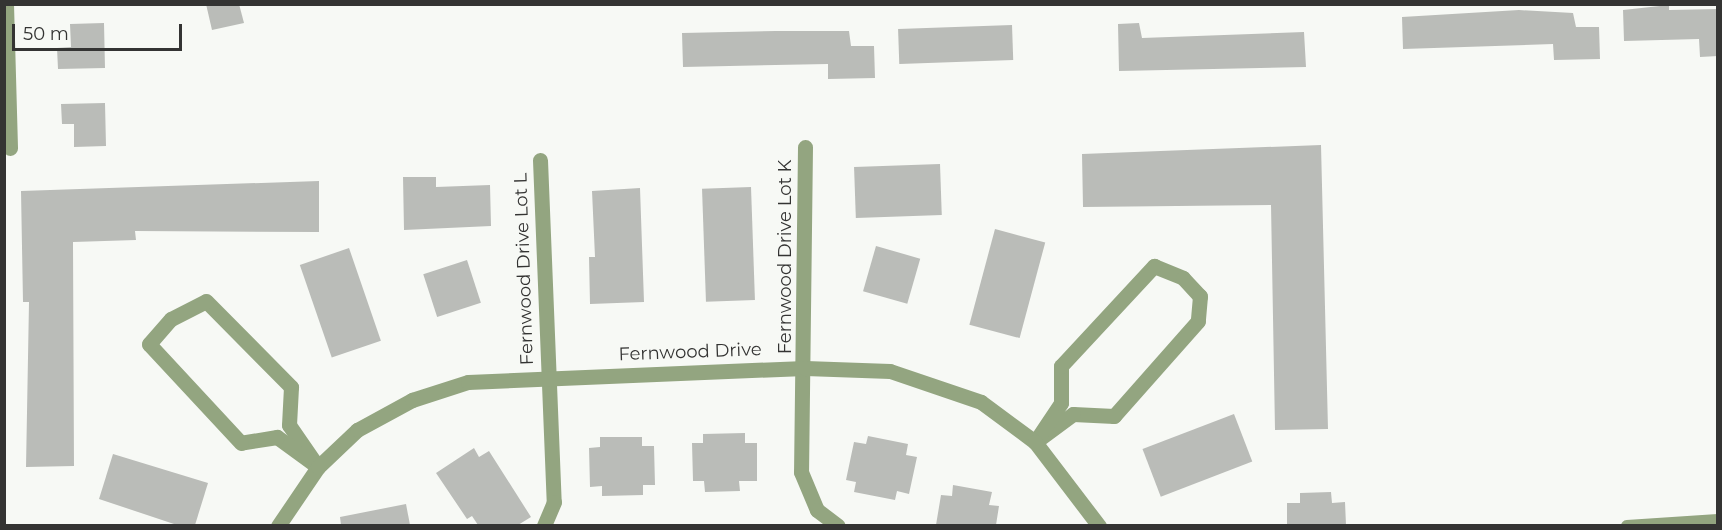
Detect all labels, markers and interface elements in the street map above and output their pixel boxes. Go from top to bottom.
scale bar [15,12,184,50]
text: 50 m [23,23,69,45]
street label: Fernwood Drive Lot K [774,160,796,354]
street label: Fernwood Drive Lot L [510,173,538,365]
street label: Fernwood Drive [618,339,762,365]

